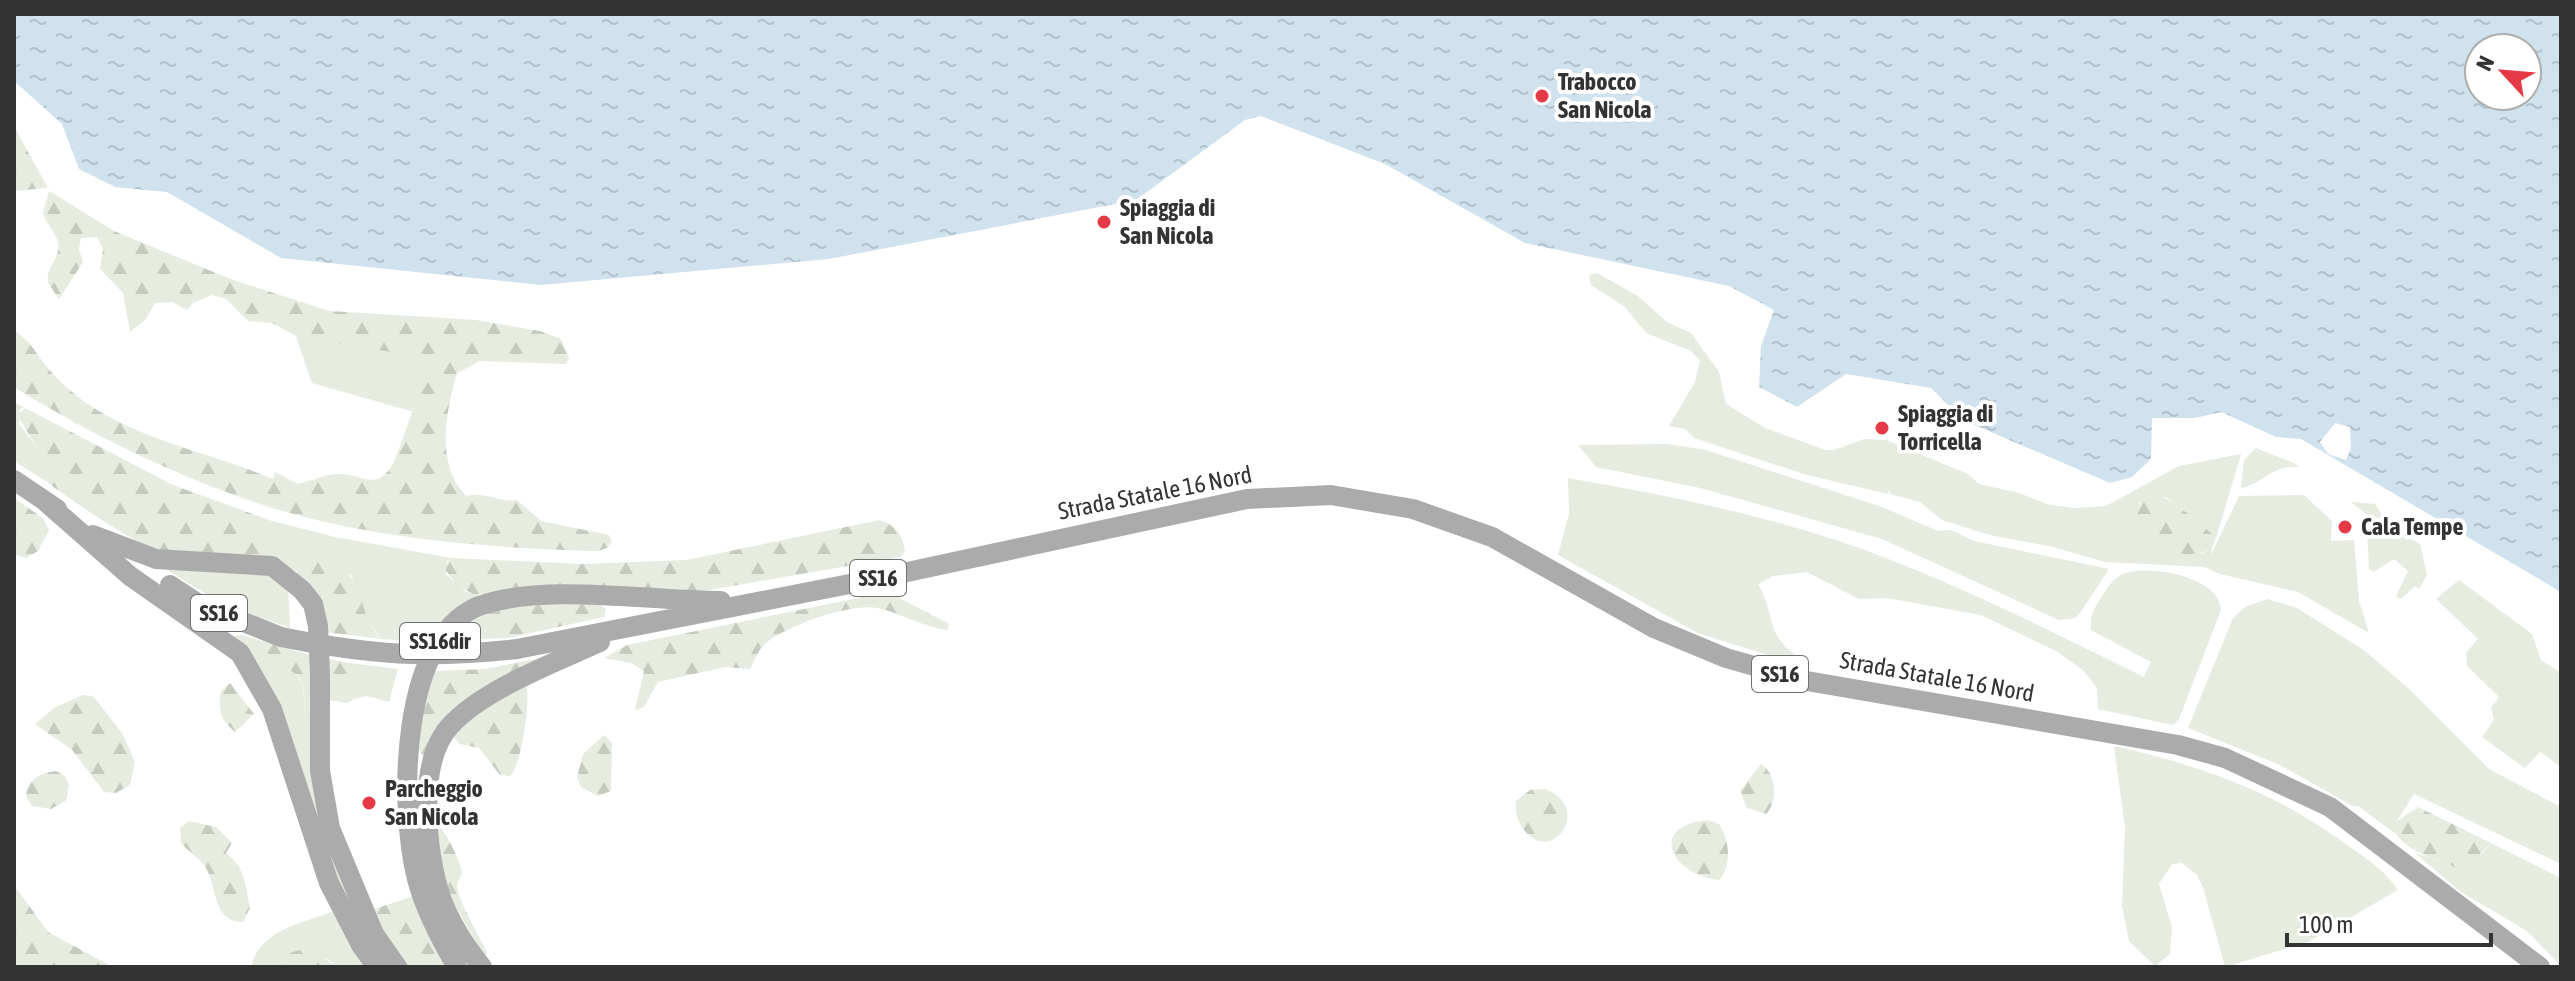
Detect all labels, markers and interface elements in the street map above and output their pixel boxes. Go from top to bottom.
north arrow [2463,32,2543,112]
text: N [2470,52,2500,75]
place label: Trabocco San Nicola [1558,68,1652,123]
marker: Trabocco San Nicola [1533,87,1551,105]
place label: Spiaggia di San Nicola [1120,194,1215,249]
marker: Spiaggia di San Nicola [1095,213,1113,231]
place label: Spiaggia di Torricella [1898,400,1993,455]
marker: Spiaggia di Torricella [1873,419,1891,437]
street label: Strada Statale 16 Nord [1056,460,1254,525]
place label: Cala Tempe [2361,513,2463,540]
marker: Cala Tempe [2336,518,2354,536]
road number: SS16 [850,560,906,596]
road number: SS16 [191,595,247,631]
road number: SS16dir [400,623,480,659]
street label: Strada Statale 16 Nord [1838,646,2036,707]
road number: SS16 [1752,656,1808,692]
place label: Parcheggio San Nicola [385,775,483,830]
marker: Parcheggio San Nicola [360,794,378,812]
scale bar [2287,897,2491,947]
text: 100 m [2299,911,2353,938]

